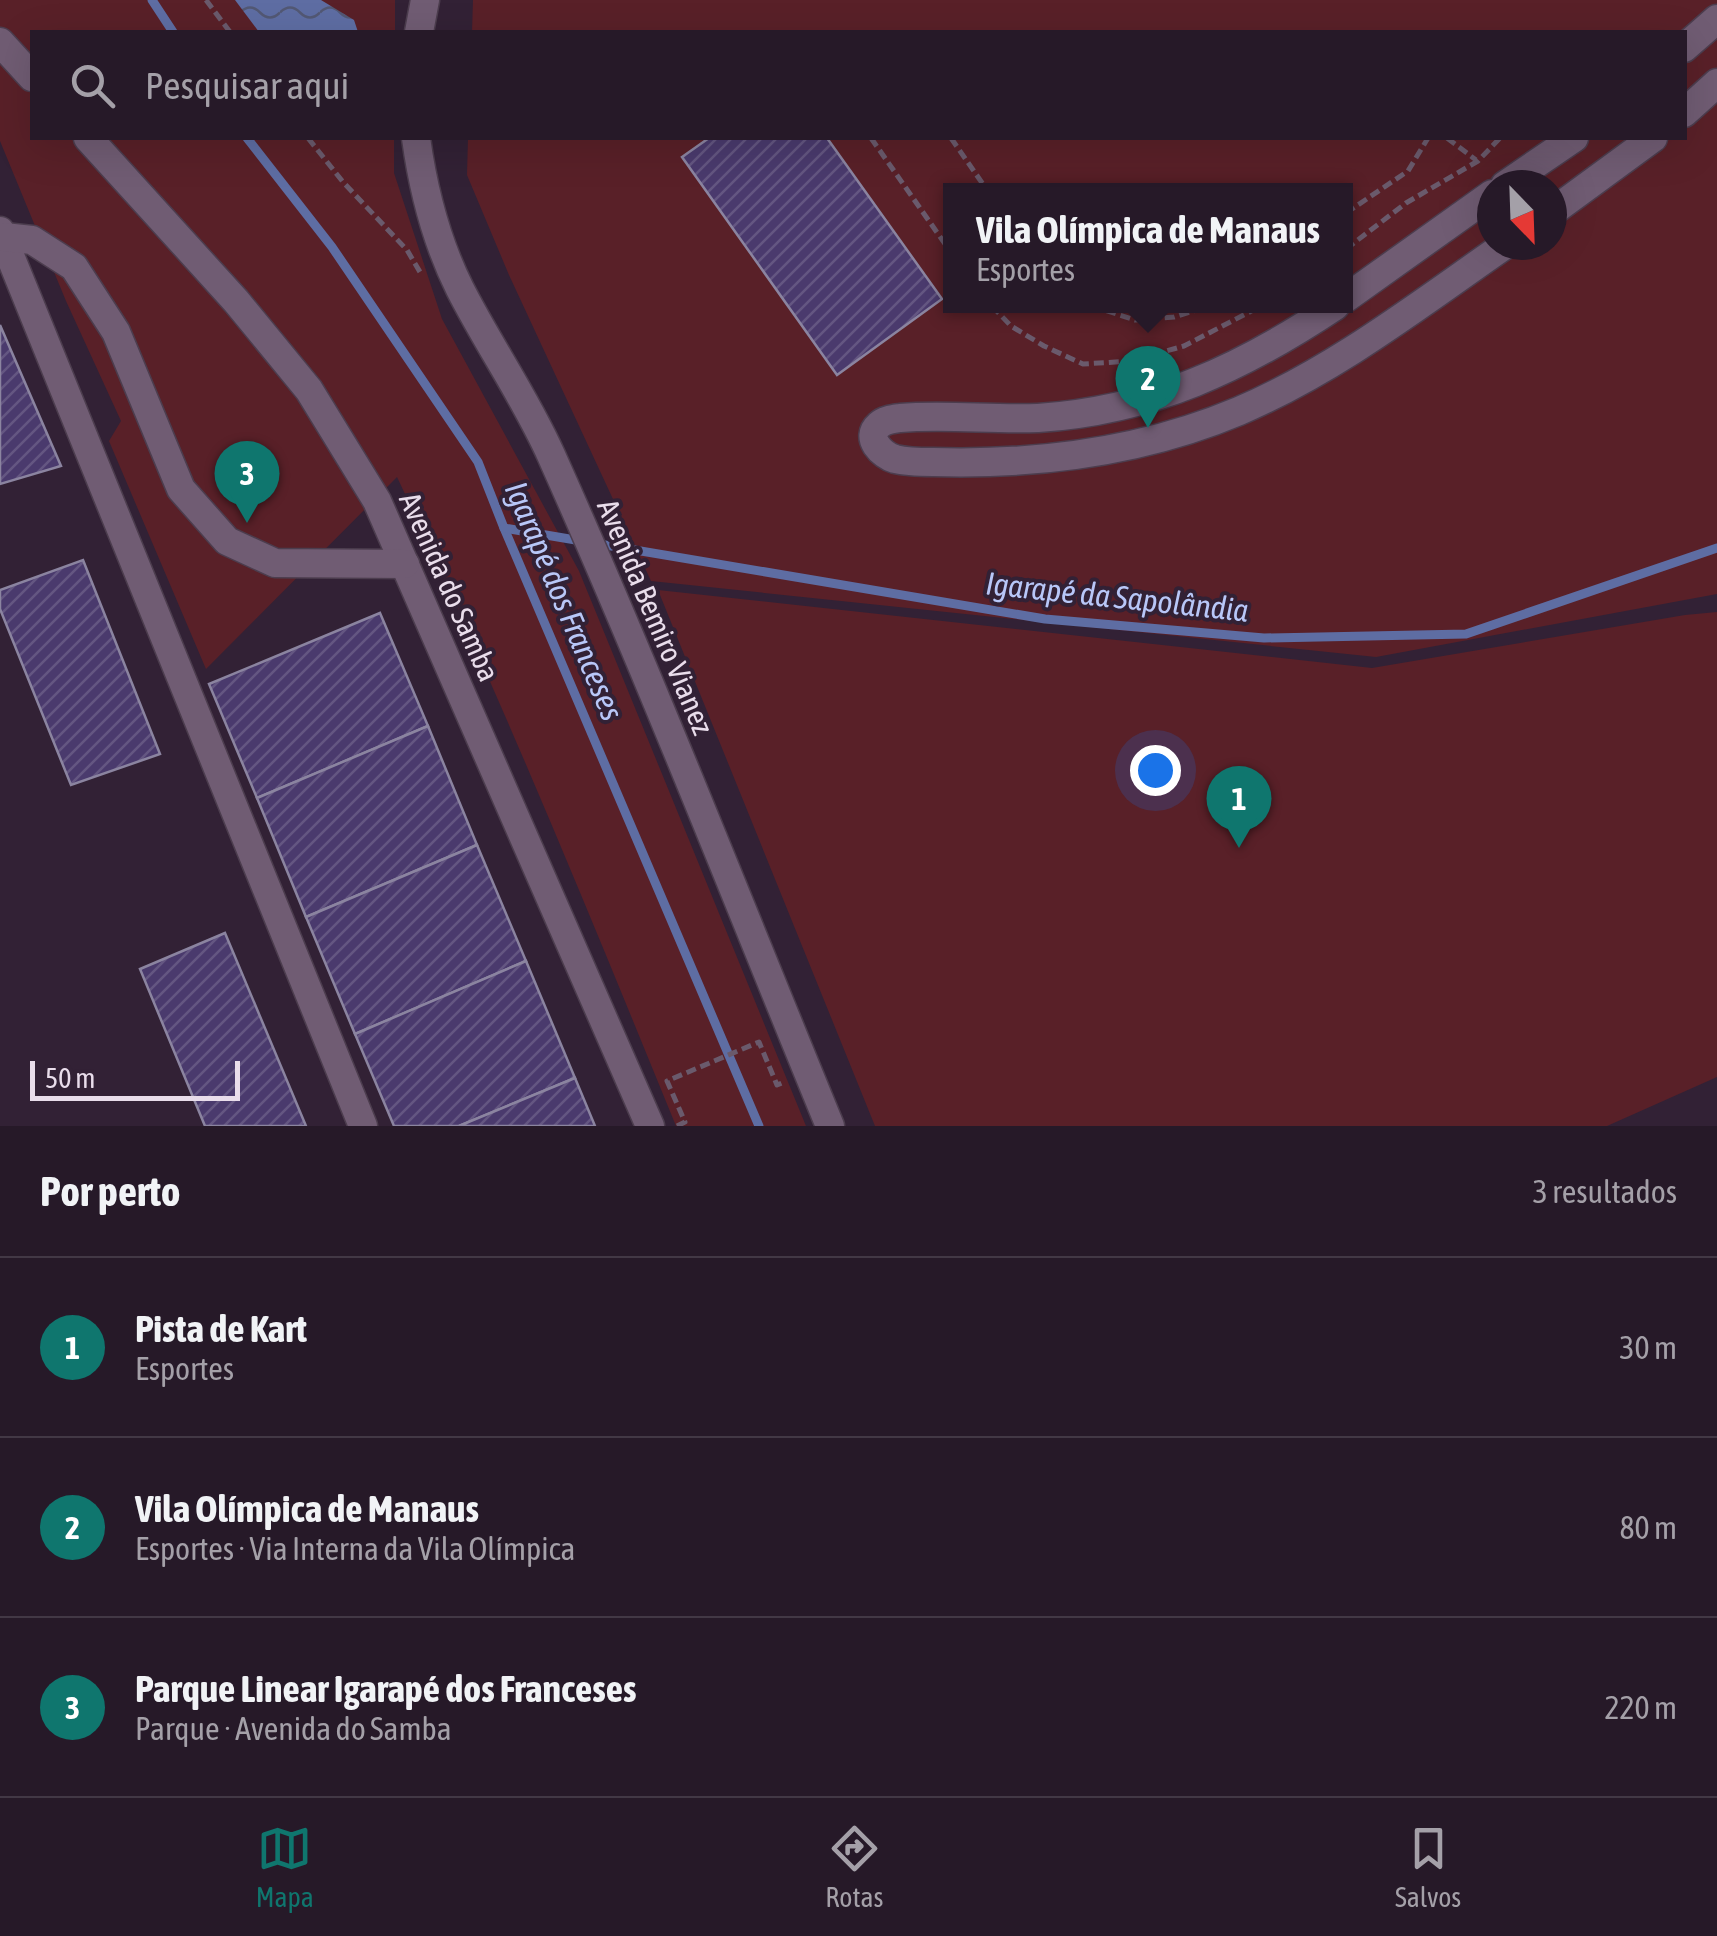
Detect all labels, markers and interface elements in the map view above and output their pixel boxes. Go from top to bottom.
search box [30,30,1687,140]
icon: search [65,58,120,113]
text: Pesquisar aqui [145,64,349,107]
north arrow [1477,170,1567,260]
popup [943,183,1353,313]
text: Vila Olímpica de Manaus [976,208,1320,251]
text: Esportes [976,251,1075,288]
pin: 2 [1116,346,1180,428]
pin: 3 [214,440,280,523]
water label: Igarapé dos Franceses [498,476,631,726]
street label: Avenida do Samba [393,487,507,686]
street label: Avenida Bemiro Vianez [591,494,721,739]
water label: Igarapé da Sapolândia [984,564,1250,629]
your location [1130,745,1181,796]
pin: 1 [1206,766,1272,848]
scale bar [30,1056,240,1100]
text: 50 m [45,1062,95,1094]
text: Por perto [40,1167,180,1215]
text: 3 resultados [1533,1173,1677,1210]
text: Pista de Kart [135,1307,307,1350]
text: 1 [65,1329,80,1366]
text: 30 m [1619,1329,1677,1366]
text: Esportes [135,1350,234,1387]
text: Vila Olímpica de Manaus [135,1487,479,1530]
text: 2 [65,1509,80,1546]
text: 80 m [1619,1509,1677,1546]
text: Esportes · Via Interna da Vila Olímpica [135,1530,575,1567]
text: Parque Linear Igarapé dos Franceses [135,1667,636,1710]
text: 3 [65,1689,80,1726]
text: 220 m [1604,1689,1677,1726]
text: Parque · Avenida do Samba [135,1710,452,1747]
tab: Mapa [256,1821,314,1913]
tab: Rotas [825,1821,883,1913]
tab: Salvos [1395,1821,1461,1913]

